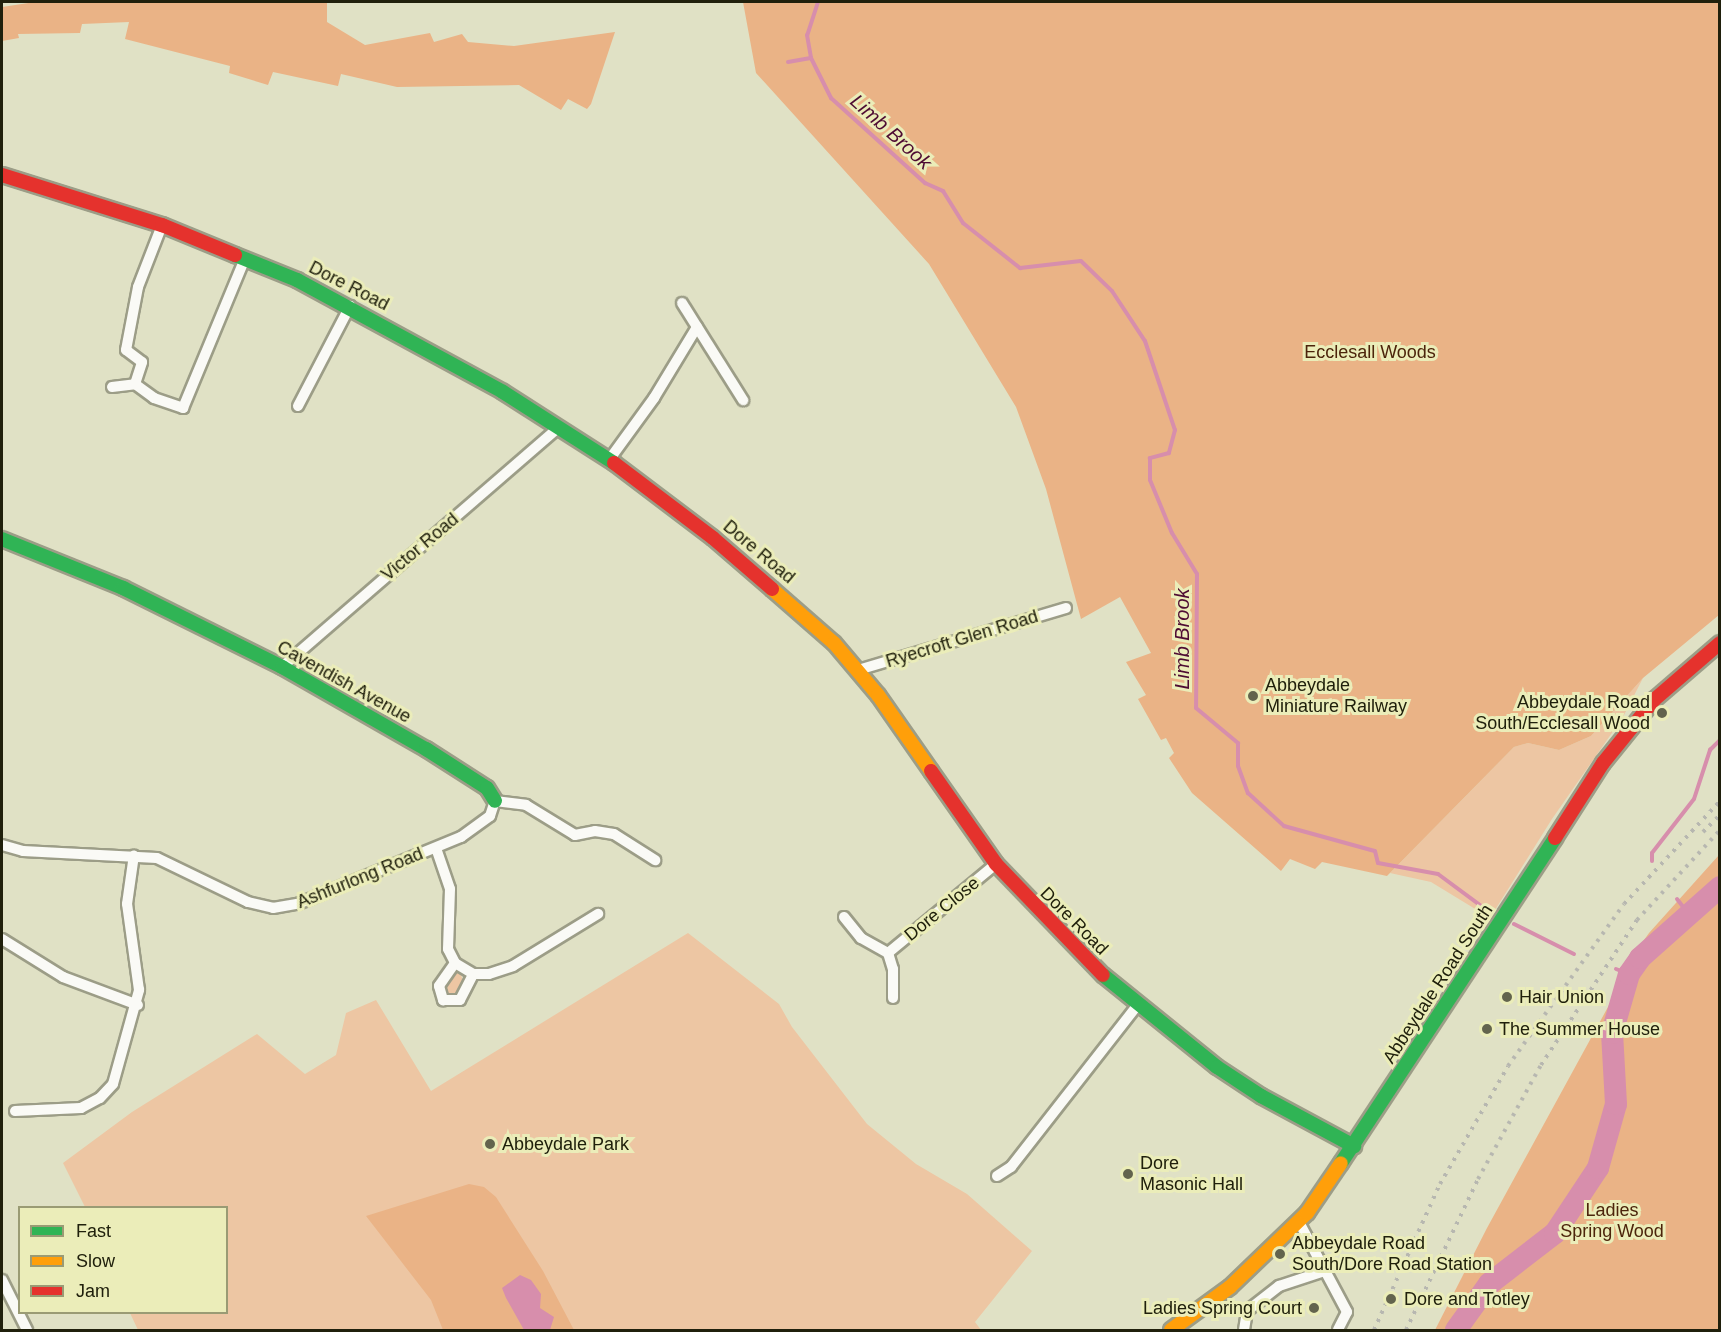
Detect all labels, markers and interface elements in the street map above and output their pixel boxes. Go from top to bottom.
water label: Limb Brook [845,89,937,175]
street label: Dore Road [305,257,393,315]
park label: Ecclesall Woods [1304,341,1436,363]
street label: Victor Road [377,509,463,585]
street label: Dore Road [719,516,799,588]
water label: Limb Brook [1170,588,1194,690]
street label: Ryecroft Glen Road [883,606,1041,672]
street label: Cavendish Avenue [273,636,415,728]
place label: Abbeydale Miniature Railway [1265,675,1407,718]
marker: Abbeydale Miniature Railway [1246,689,1260,703]
place label: Abbeydale Road South/Ecclesall Wood [1475,692,1650,734]
marker: Abbeydale Road South/Ecclesall Wood [1655,706,1669,720]
street label: Ashfurlong Road [294,843,426,913]
street label: Dore Close [900,872,984,946]
street label: Dore Road [1036,883,1112,959]
street label: Abbeydale Road South [1379,900,1497,1068]
place label: Hair Union [1519,986,1604,1008]
marker: Hair Union [1500,990,1514,1004]
place label: The Summer House [1499,1018,1660,1040]
marker: The Summer House [1480,1022,1494,1036]
place label: Abbeydale Park [502,1133,629,1155]
marker: Abbeydale Park [483,1137,497,1151]
place label: Dore Masonic Hall [1140,1153,1243,1196]
marker: Dore Masonic Hall [1121,1167,1135,1181]
park label: Ladies Spring Wood [1560,1200,1664,1242]
legend [18,1206,228,1314]
text: Fast [76,1221,111,1241]
place label: Abbeydale Road South/Dore Road Station [1292,1233,1492,1276]
marker: Abbeydale Road South/Dore Road Station [1273,1247,1287,1261]
text: Slow [76,1251,115,1271]
text: Jam [76,1281,110,1301]
place label: Dore and Totley [1404,1288,1530,1310]
marker: Dore and Totley [1382,1290,1400,1308]
place label: Ladies Spring Court [1143,1297,1302,1319]
marker: Ladies Spring Court [1307,1301,1321,1315]

